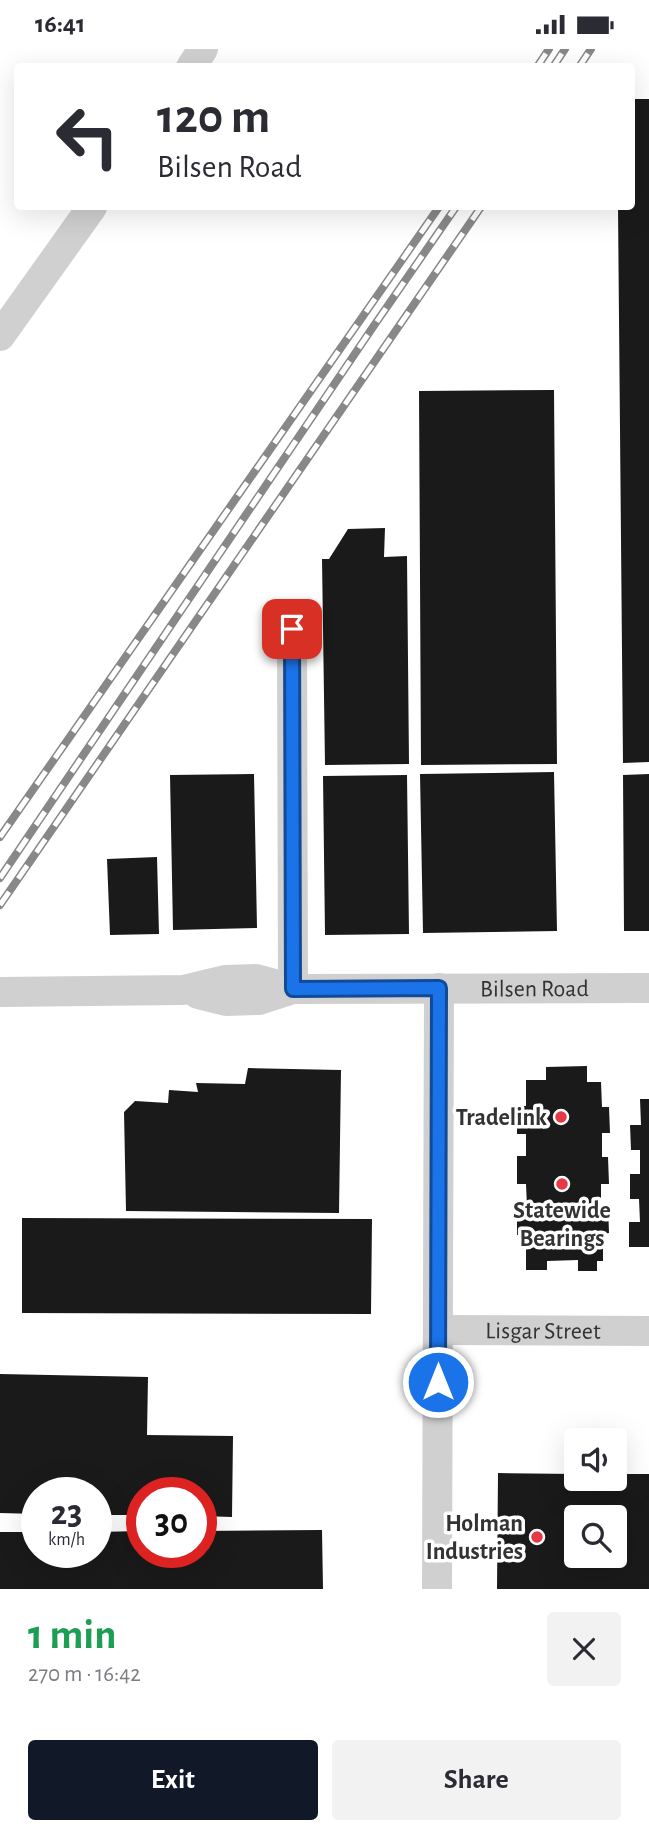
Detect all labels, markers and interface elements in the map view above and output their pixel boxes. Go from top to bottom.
text: 16:41 [35,11,85,37]
icon: left [42,91,133,182]
text: 120 m [157,93,270,142]
text: Bilsen Road [157,151,302,183]
pin [262,599,322,659]
icon: arrive [273,610,311,648]
street label: Bilsen Road [480,977,589,1001]
place label: Tradelink [456,1106,547,1130]
marker: Tradelink [553,1109,569,1125]
marker: Statewide Bearings [554,1176,570,1192]
place label: Statewide Bearings [513,1199,611,1251]
street label: Lisgar Street [485,1319,601,1344]
position arrow [401,1345,475,1419]
map controls [564,1428,627,1568]
button: sound [564,1428,627,1491]
speed limit sign: 30 [126,1477,217,1568]
text: 23 [51,1496,82,1531]
button: search [564,1505,627,1568]
place label: Holman Industries [426,1512,523,1564]
marker: Holman Industries [529,1529,545,1545]
text: km/h [48,1531,85,1549]
button: close [547,1612,621,1686]
text: 1 min [28,1614,117,1656]
text: 270 m · 16:42 [28,1663,141,1686]
button: Exit [28,1740,318,1820]
button: Share [332,1740,621,1820]

